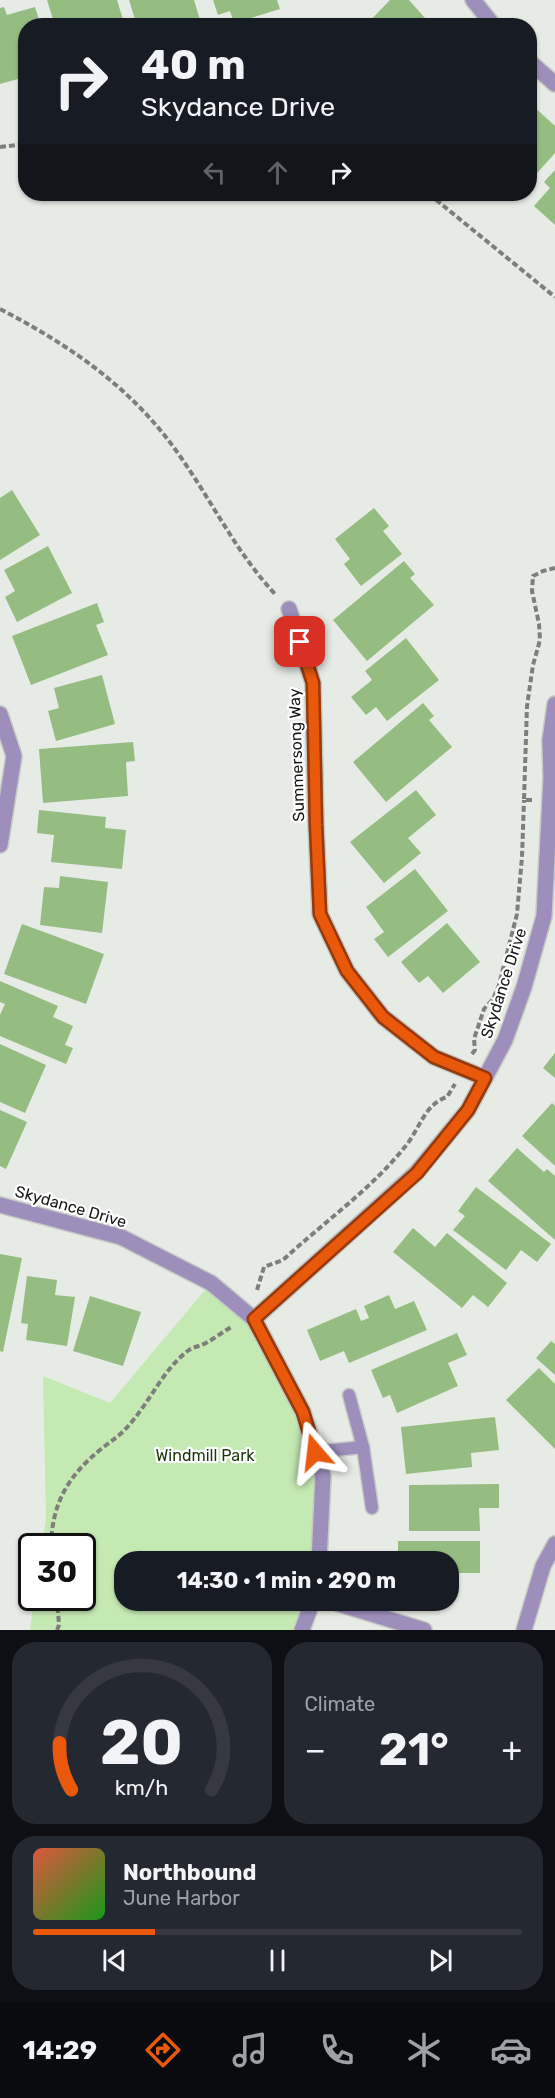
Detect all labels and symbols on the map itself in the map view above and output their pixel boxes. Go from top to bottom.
pin [274,616,325,667]
street label: Summersong Way [285,688,308,822]
street label: Skydance Drive [477,925,530,1041]
street label: Skydance Drive [13,1181,129,1231]
position arrow [283,1420,347,1484]
park label: Windmill Park [156,1446,255,1465]
speed limit sign: 30 [18,1533,96,1611]

